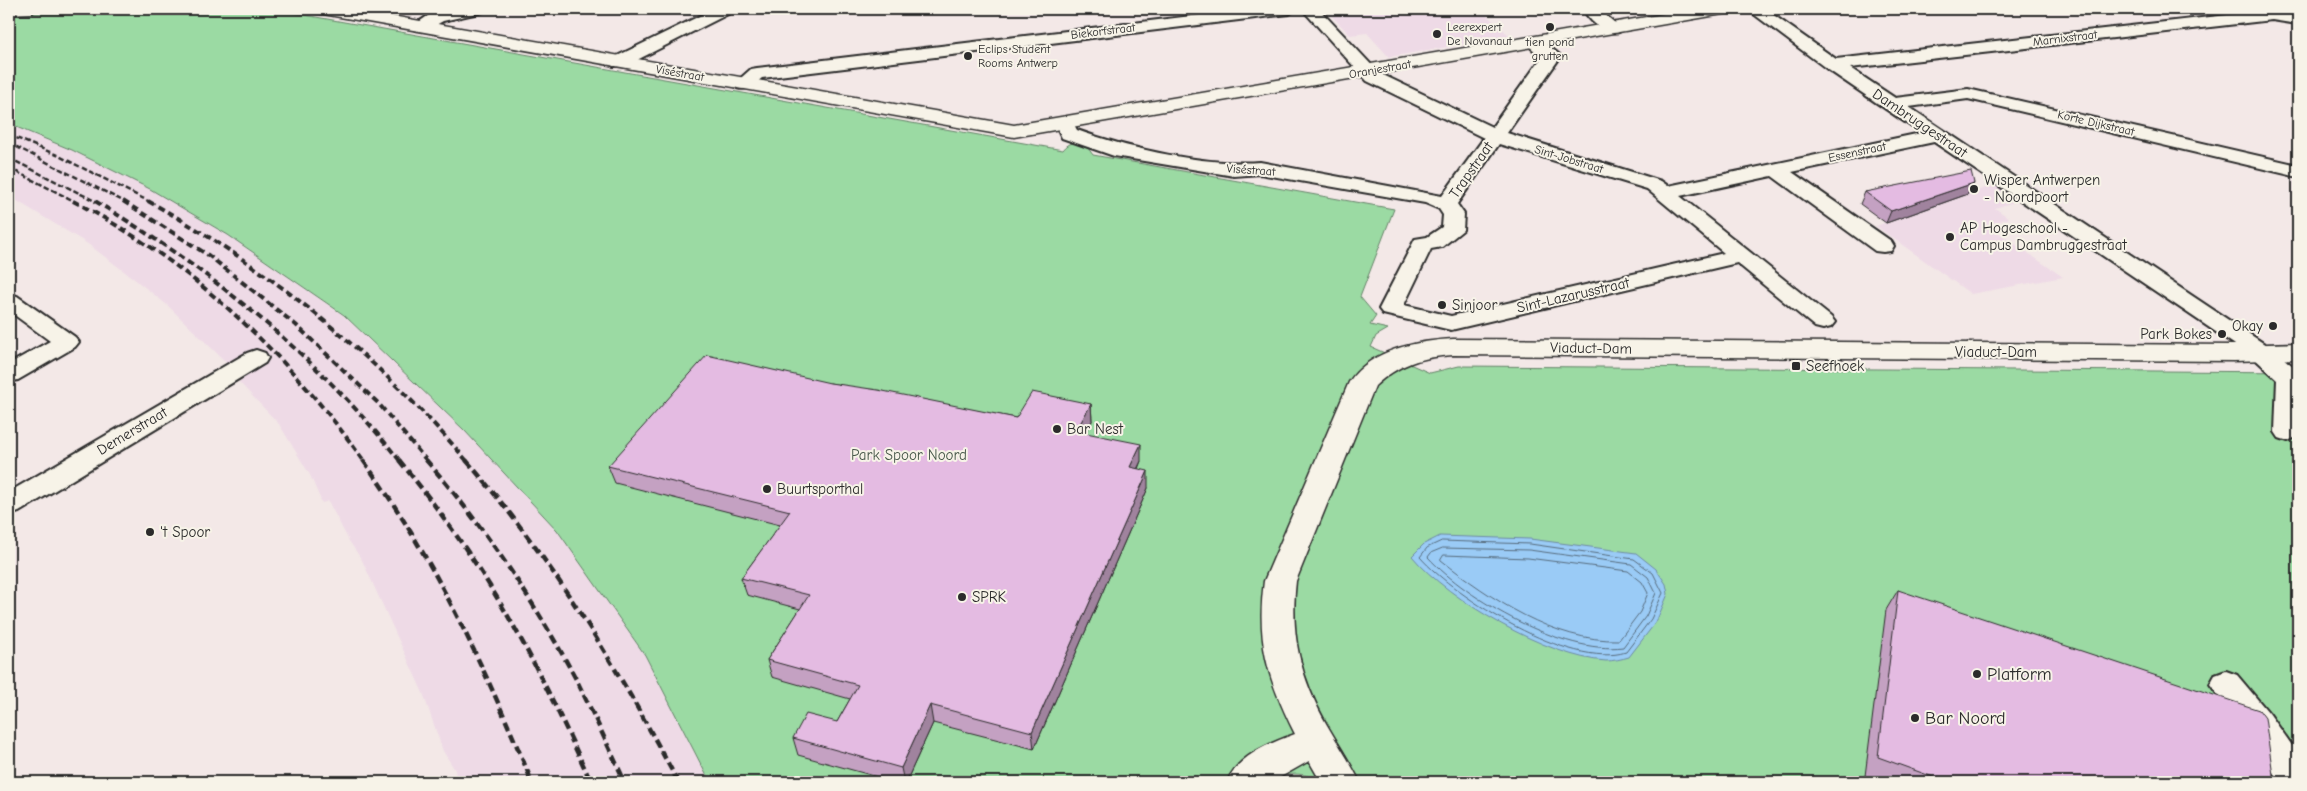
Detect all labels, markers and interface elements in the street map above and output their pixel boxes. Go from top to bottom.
street label: Biekorfstraat [1070,20,1137,42]
place label: Leerexpert De Novanaut [1447,20,1513,48]
marker: tien pond grutten [1544,21,1556,33]
street label: Marnixstraat [2032,27,2099,49]
marker: Leerexpert De Novanaut [1431,28,1443,40]
place label: tien pond grutten [1525,35,1574,63]
place label: Eclips Student Rooms Antwerp [978,42,1058,70]
marker: Eclips Student Rooms Antwerp [962,50,974,62]
street label: Oranjestraat [1348,57,1413,81]
street label: Viséstraat [655,62,706,84]
street label: Dambruggestraat [1869,85,1971,162]
street label: Korte Dijkstraat [2056,107,2136,139]
street label: Trapstraat [1445,138,1497,202]
street label: Essenstraat [1827,139,1888,165]
street label: Sint-Jobstraat [1533,142,1606,176]
street label: Viséstraat [1226,161,1276,179]
place label: Wisper Antwerpen - Noordpoort [1984,171,2100,206]
marker: Wisper Antwerpen - Noordpoort [1968,183,1980,195]
place label: AP Hogeschool - Campus Dambruggestraat [1960,219,2128,254]
marker: AP Hogeschool - Campus Dambruggestraat [1944,231,1956,243]
street label: Sint-Lazarusstraat [1515,273,1632,317]
place label: Sinjoor [1452,296,1497,314]
marker: Sinjoor [1436,299,1448,311]
place label: Okay [2232,317,2263,335]
marker: Okay [2267,320,2279,332]
place label: Park Bokes [2140,325,2212,343]
marker: Park Bokes [2216,328,2228,340]
street label: Viaduct-Dam [1550,338,1632,358]
street label: Viaduct-Dam [1955,343,2037,361]
place label: Seefhoek [1806,357,1865,375]
marker: Seefhoek [1790,360,1802,372]
street label: Demerstraat [94,403,171,459]
place label: Bar Nest [1067,420,1124,438]
marker: Bar Nest [1051,423,1063,435]
park label: Park Spoor Noord [851,446,967,464]
place label: Buurtsporthal [777,480,863,498]
marker: Buurtsporthal [761,483,773,495]
place label: 't Spoor [160,523,210,541]
marker: 't Spoor [144,526,156,538]
place label: SPRK [972,588,1007,606]
marker: SPRK [956,591,968,603]
place label: Platform [1987,664,2052,685]
marker: Platform [1971,668,1983,680]
place label: Bar Noord [1925,708,2006,729]
marker: Bar Noord [1909,712,1921,724]

